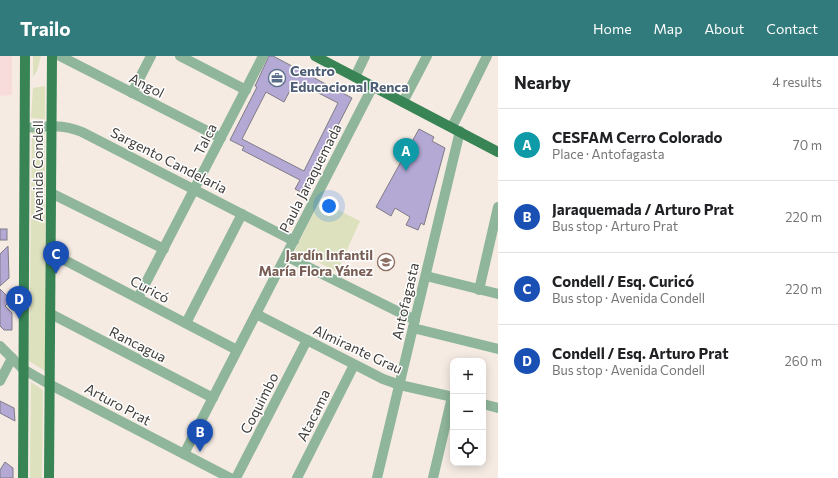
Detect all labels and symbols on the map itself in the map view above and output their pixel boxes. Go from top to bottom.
place label: Centro Educacional Renca [290,62,409,95]
office icon: Centro Educacional Renca [267,68,287,88]
street label: Angol [127,69,167,101]
street label: Avenida Condell [29,120,46,222]
street label: Talca [190,120,220,158]
street label: Paula Jaraquemada [275,121,345,235]
street label: Sargento Candelaria [108,123,230,197]
pin: A [393,138,419,171]
your location [319,196,339,216]
pin: C [43,241,69,274]
place label: Jardín Infantil María Flora Yánez [258,246,373,279]
school or university icon: Jardín Infantil María Flora Yánez [376,252,396,272]
street label: Antofagasta [388,261,422,341]
street label: Curicó [128,272,172,306]
pin: D [6,286,32,319]
street label: Almirante Grau [311,321,405,377]
street label: Rancagua [107,322,169,366]
street label: Coquimbo [236,370,282,436]
street label: Arturo Prat [82,379,154,429]
street label: Atacama [293,386,333,444]
pin: B [187,419,213,452]

